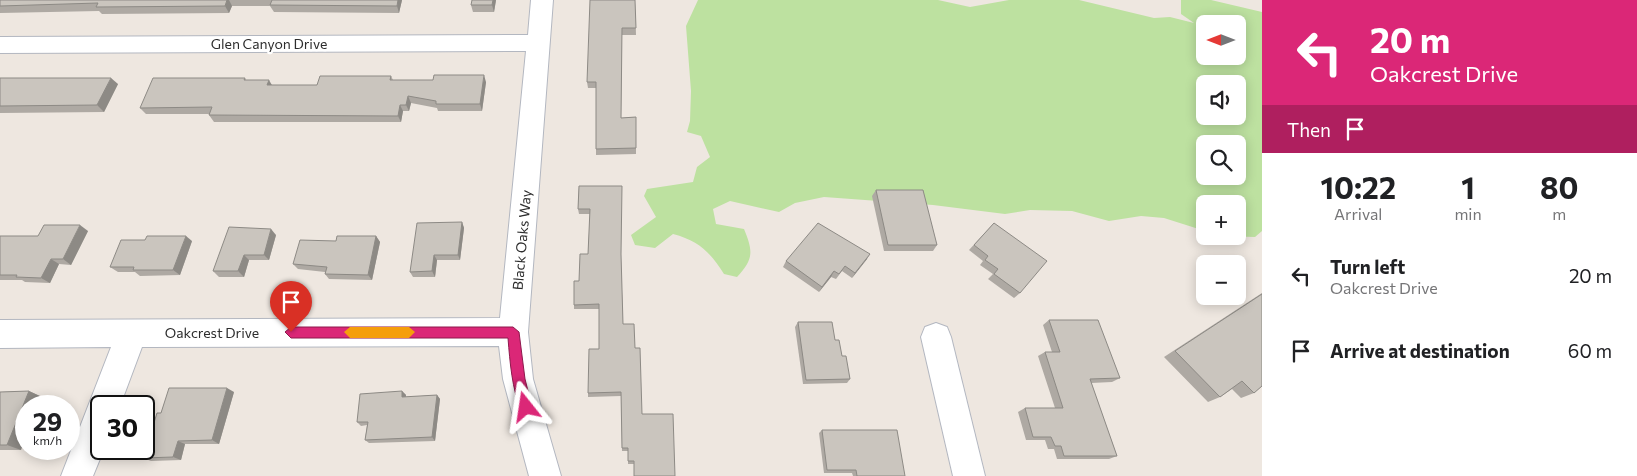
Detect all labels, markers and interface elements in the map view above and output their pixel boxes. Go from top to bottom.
north arrow [1196,15,1246,65]
map controls [1196,15,1246,305]
text: 20 m [1370,17,1450,60]
icon: left [1287,20,1352,85]
street label: Glen Canyon Drive [211,35,327,52]
text: Oakcrest Drive [1370,60,1518,87]
button: sound [1196,75,1246,125]
icon: arrive [1341,115,1369,143]
text: Then [1287,118,1331,141]
button: search [1196,135,1246,185]
text: 10:22 [1320,168,1396,205]
text: 1 [1461,168,1475,205]
text: 80 [1540,168,1579,205]
street label: Black Oaks Way [509,189,534,291]
button: + [1196,195,1246,245]
text: Arrival [1334,204,1382,223]
text: min [1454,204,1482,223]
text: m [1552,204,1566,223]
button: − [1196,255,1246,305]
text: Turn left [1330,255,1405,278]
icon: left [1287,262,1315,290]
text: 20 m [1569,264,1612,287]
text: Oakcrest Drive [1330,278,1438,297]
pin [270,281,312,332]
icon: arrive [277,288,305,316]
street label: Oakcrest Drive [165,324,259,341]
icon: arrive [1287,337,1315,365]
text: Arrive at destination [1330,339,1510,362]
text: 60 m [1568,339,1612,362]
position arrow [499,380,551,432]
speed limit sign: 30 [90,395,155,460]
text: 29 [33,406,62,436]
text: km/h [33,433,62,447]

